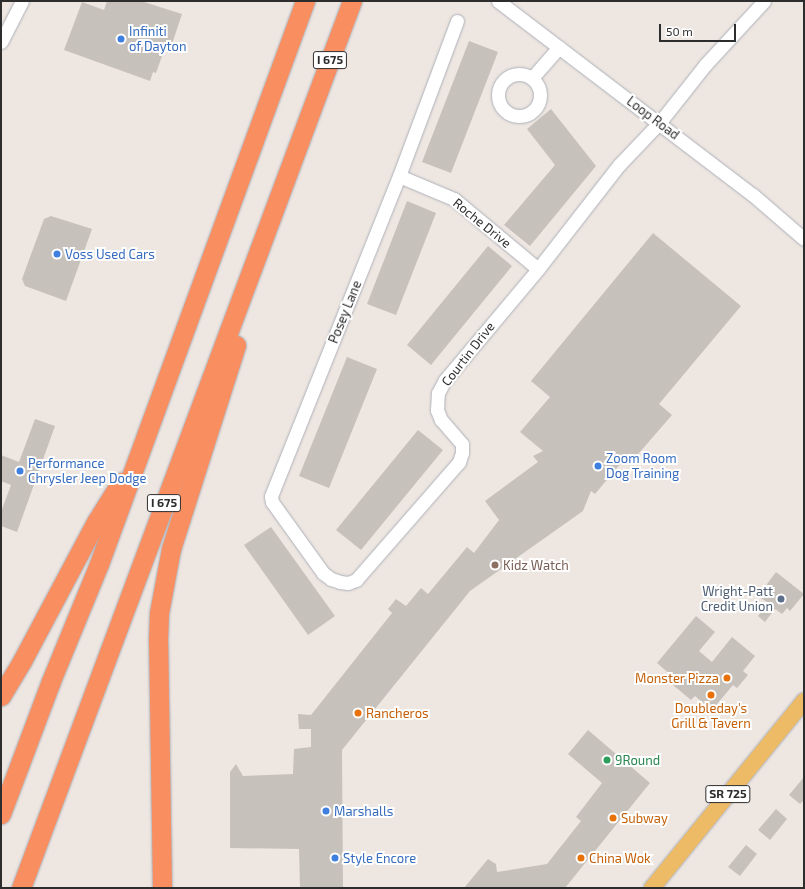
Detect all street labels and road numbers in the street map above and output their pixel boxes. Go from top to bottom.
road number: I 675 [312,50,348,70]
street label: Loop Road [624,93,682,143]
street label: Roche Drive [450,195,514,251]
street label: Posey Lane [325,278,365,346]
street label: Courtin Drive [438,319,498,389]
road number: I 675 [146,493,182,513]
road number: SR 725 [705,784,751,804]

